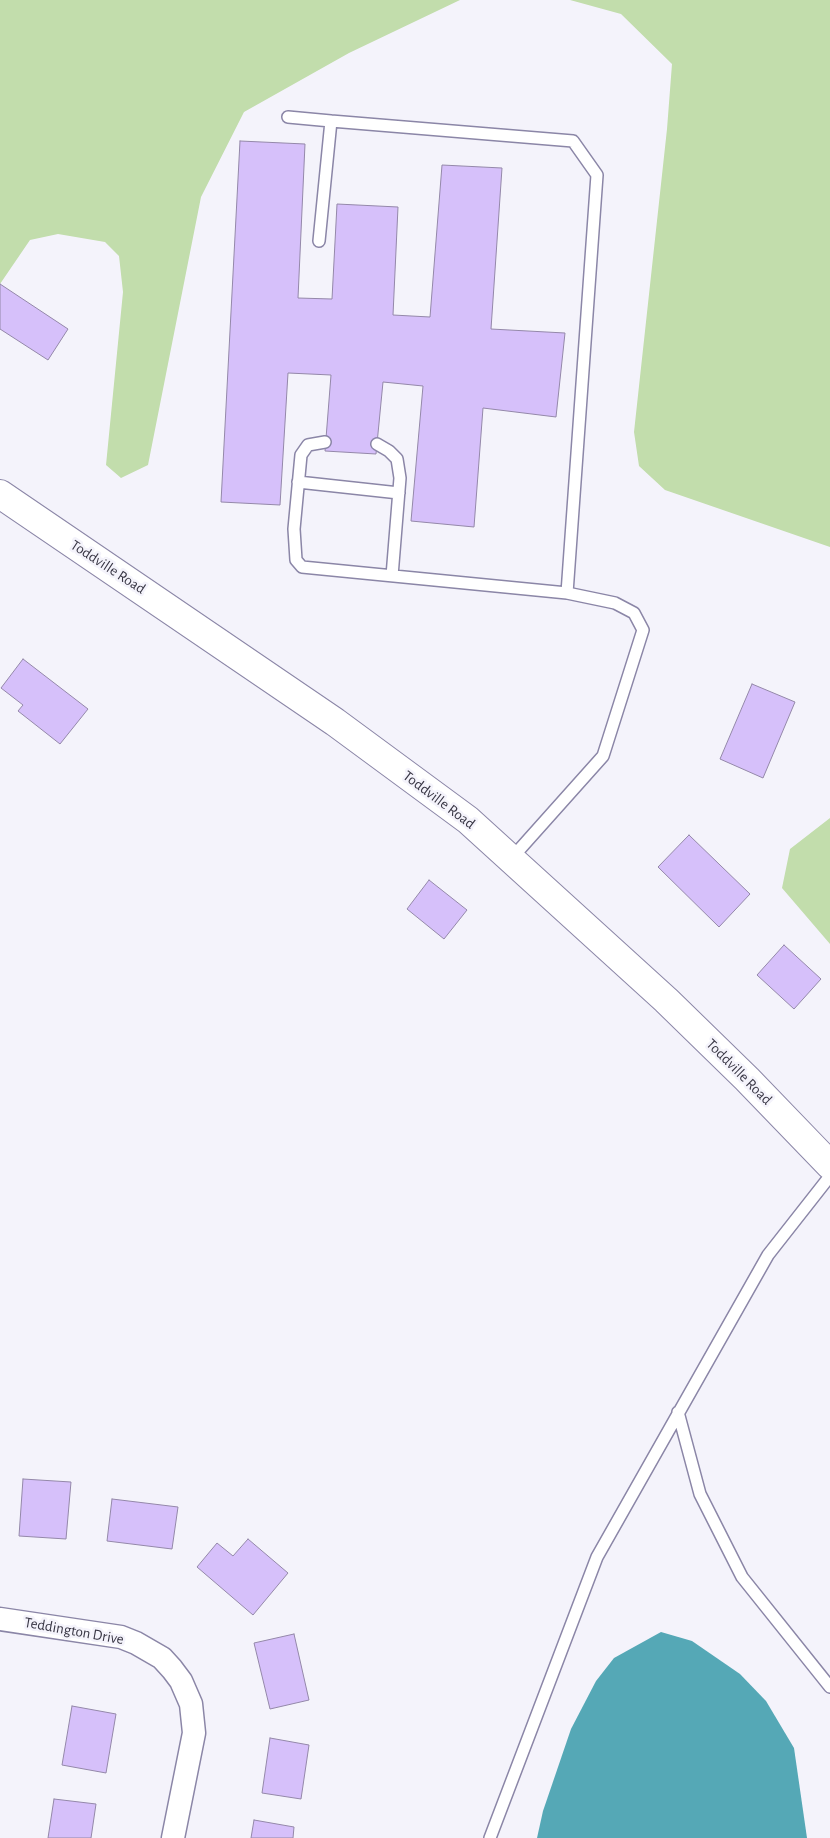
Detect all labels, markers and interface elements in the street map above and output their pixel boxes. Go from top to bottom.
street label: Toddville Road [67,536,149,598]
street label: Toddville Road [399,767,479,833]
street label: Toddville Road [702,1035,776,1109]
street label: Teddington Drive [23,1613,125,1649]

